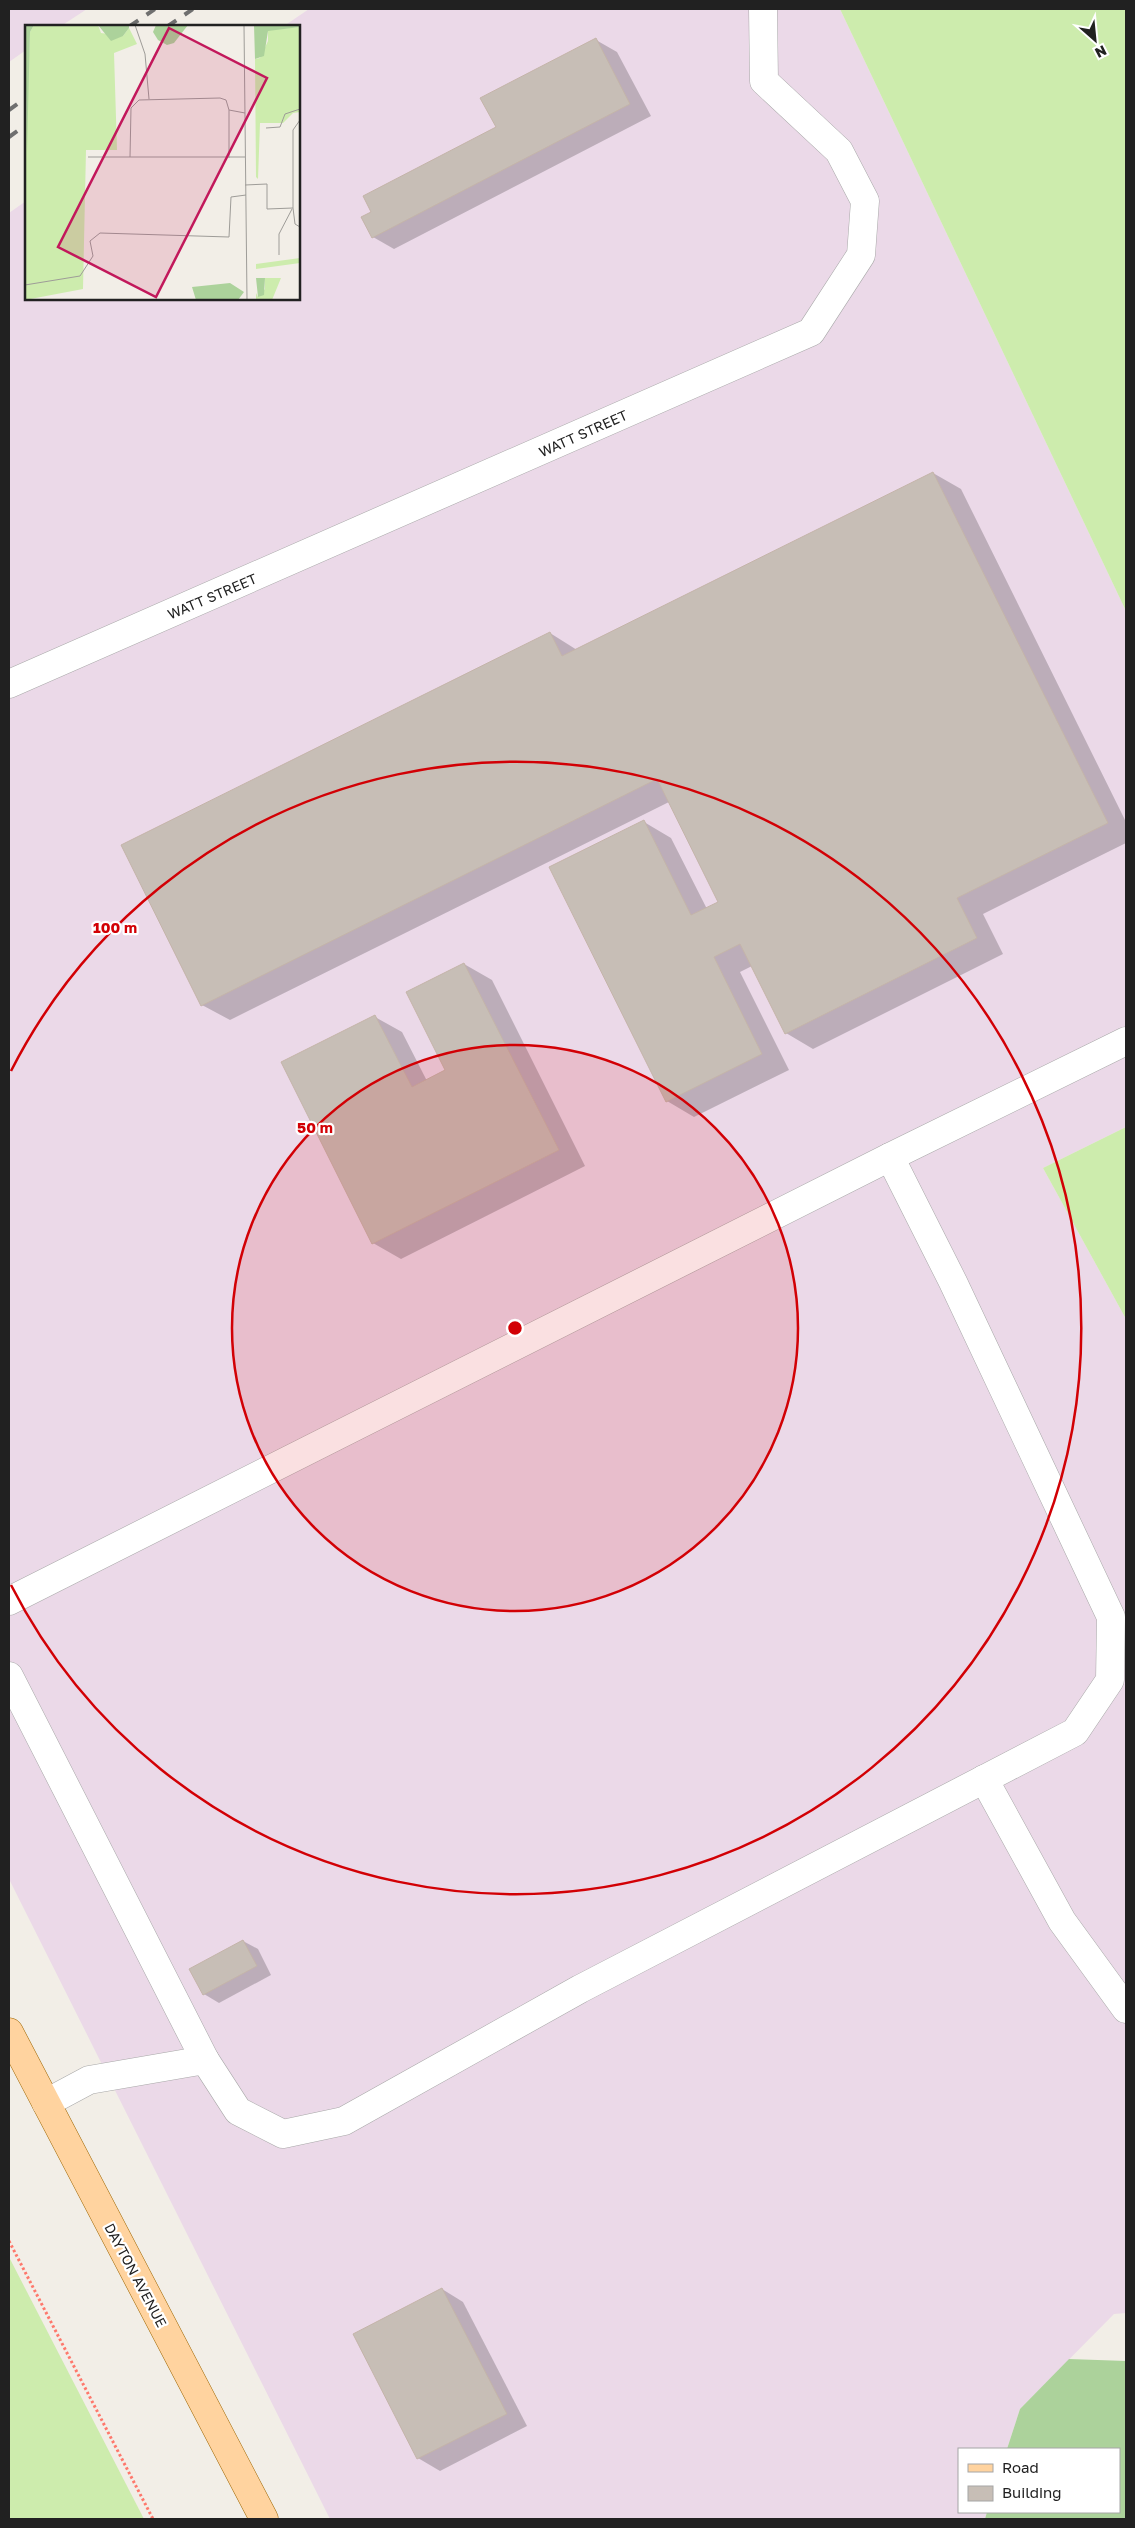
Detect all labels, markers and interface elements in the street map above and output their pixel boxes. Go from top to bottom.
north arrow [1070,15,1120,65]
inset map [25,25,300,300]
text: N [1093,42,1110,62]
street label: WATT STREET [536,406,630,460]
street label: WATT STREET [165,569,259,622]
text: 100 m [93,918,137,936]
text: 50 m [297,1118,333,1136]
centre of rings [506,1319,524,1337]
street label: DAYTON AVENUE [101,2220,171,2330]
legend [958,2448,1120,2513]
text: Road [1002,2458,1039,2476]
text: Building [1002,2483,1062,2501]

